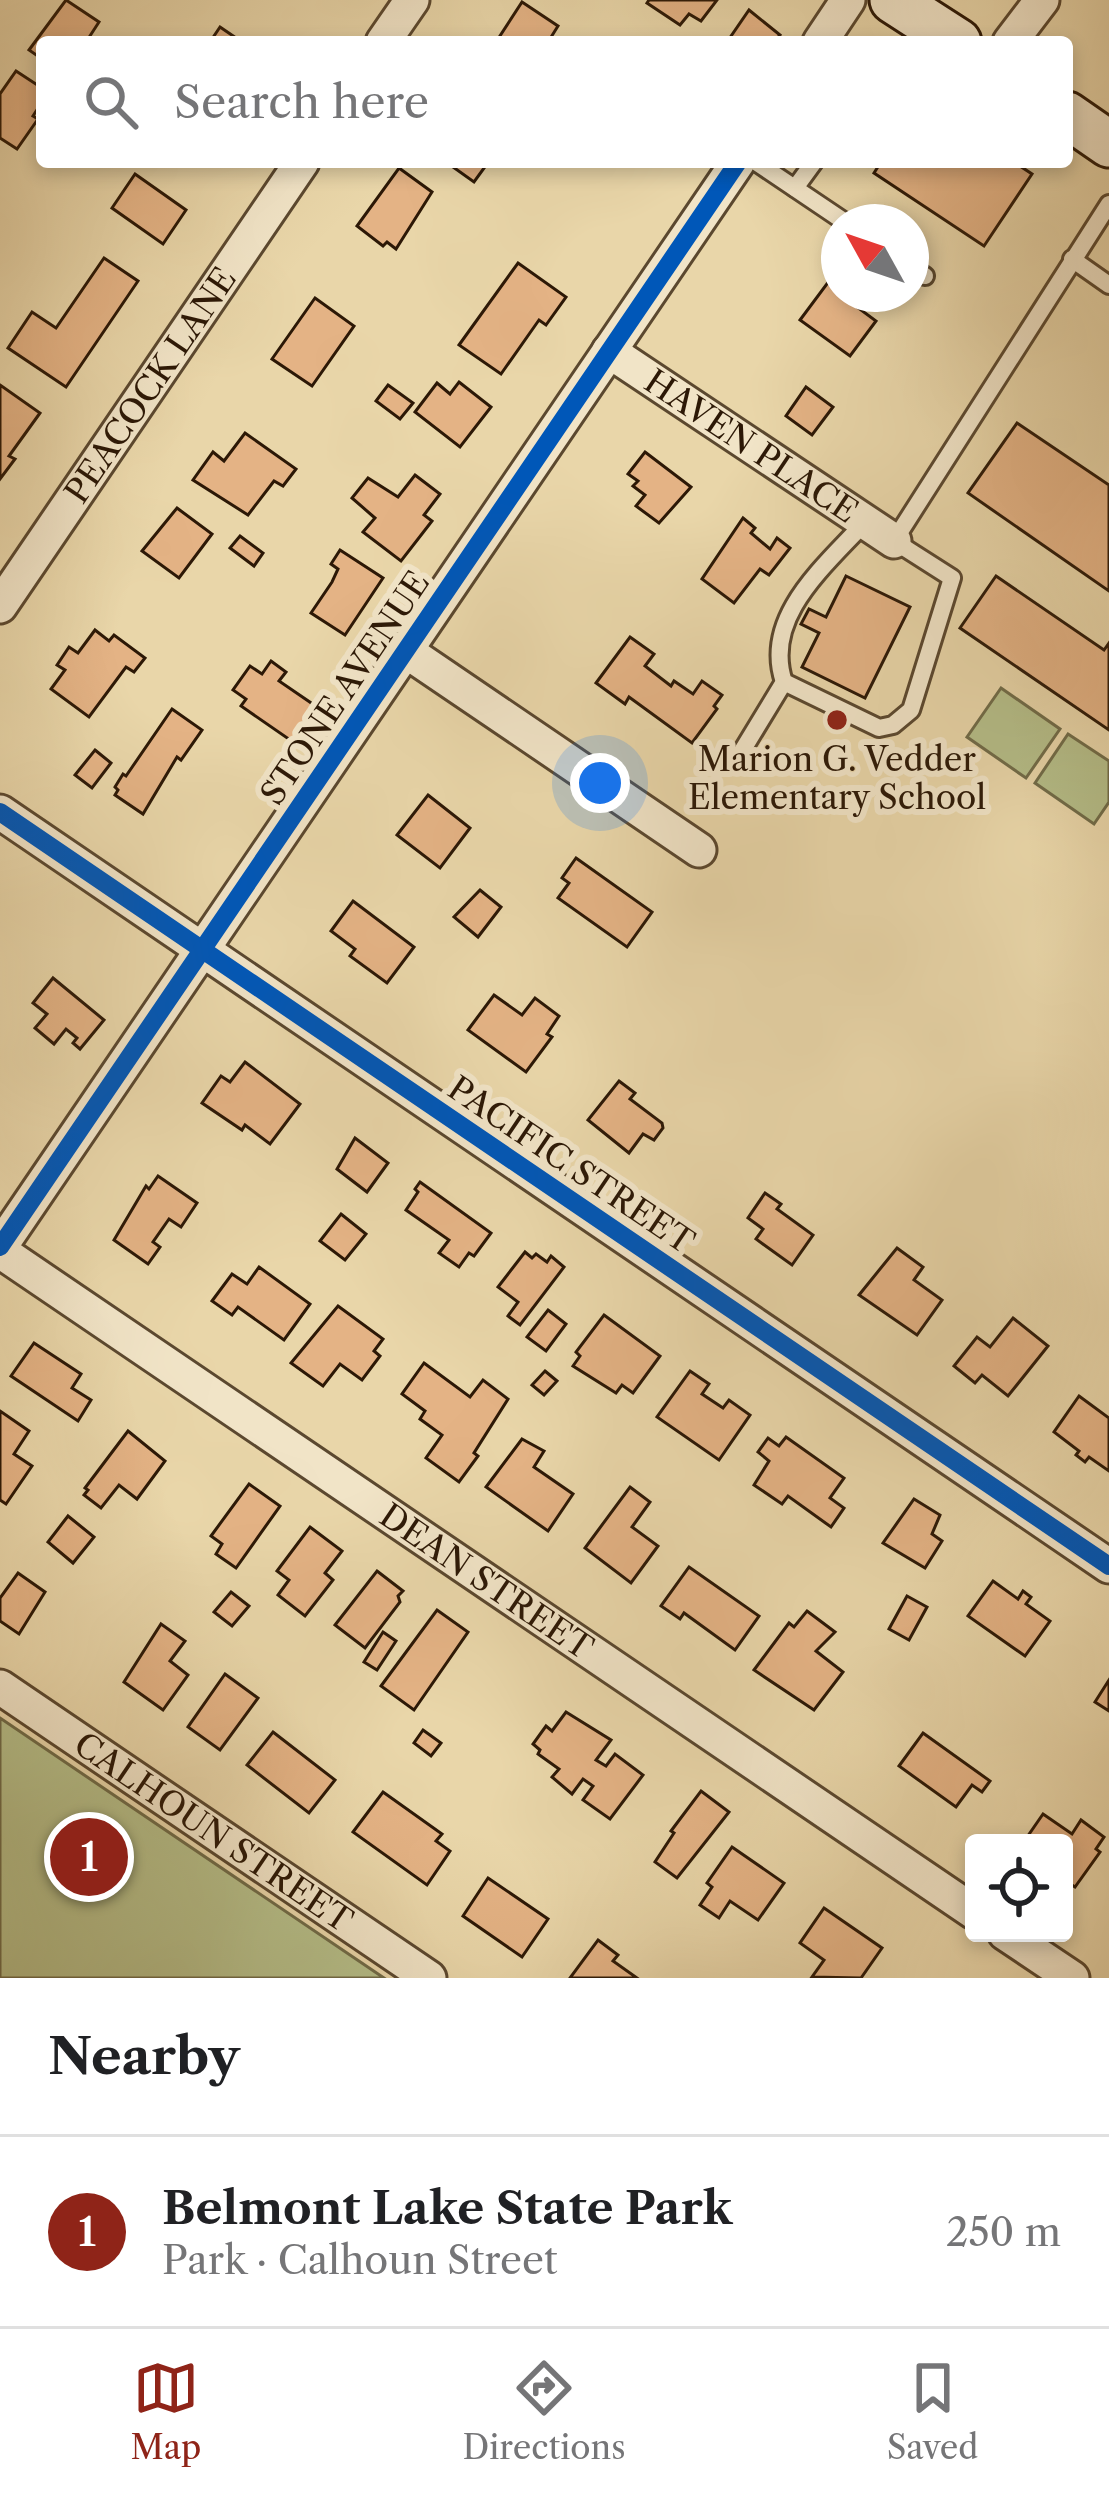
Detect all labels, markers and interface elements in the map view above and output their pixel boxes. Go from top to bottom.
search box [36,36,1073,168]
icon: search [78,69,144,135]
text: Search here [174,74,429,130]
north arrow [821,204,929,312]
street label: PEACOCK LANE [56,260,245,511]
street label: HAVEN PLACE [637,360,866,532]
street label: STONE AVENUE [252,563,438,813]
marker: Marion G. Vedder Elementary School [824,707,850,733]
place label: Marion G. Vedder Elementary School [688,739,986,818]
your location [570,753,630,813]
street label: PACIFIC STREET [440,1068,702,1263]
street label: DEAN STREET [372,1494,601,1668]
street label: CALHOUN STREET [67,1723,361,1941]
pin: 1 [50,1812,128,1902]
map controls [965,1834,1073,1942]
button: locate [965,1834,1073,1942]
text: Nearby [48,2025,240,2087]
text: Belmont Lake State Park [162,2180,732,2236]
text: 1 [78,2208,96,2256]
text: 250 m [946,2208,1061,2256]
text: Park · Calhoun Street [162,2236,558,2284]
tab: Map [131,2355,201,2468]
tab: Directions [463,2355,626,2468]
tab: Saved [887,2355,978,2468]

